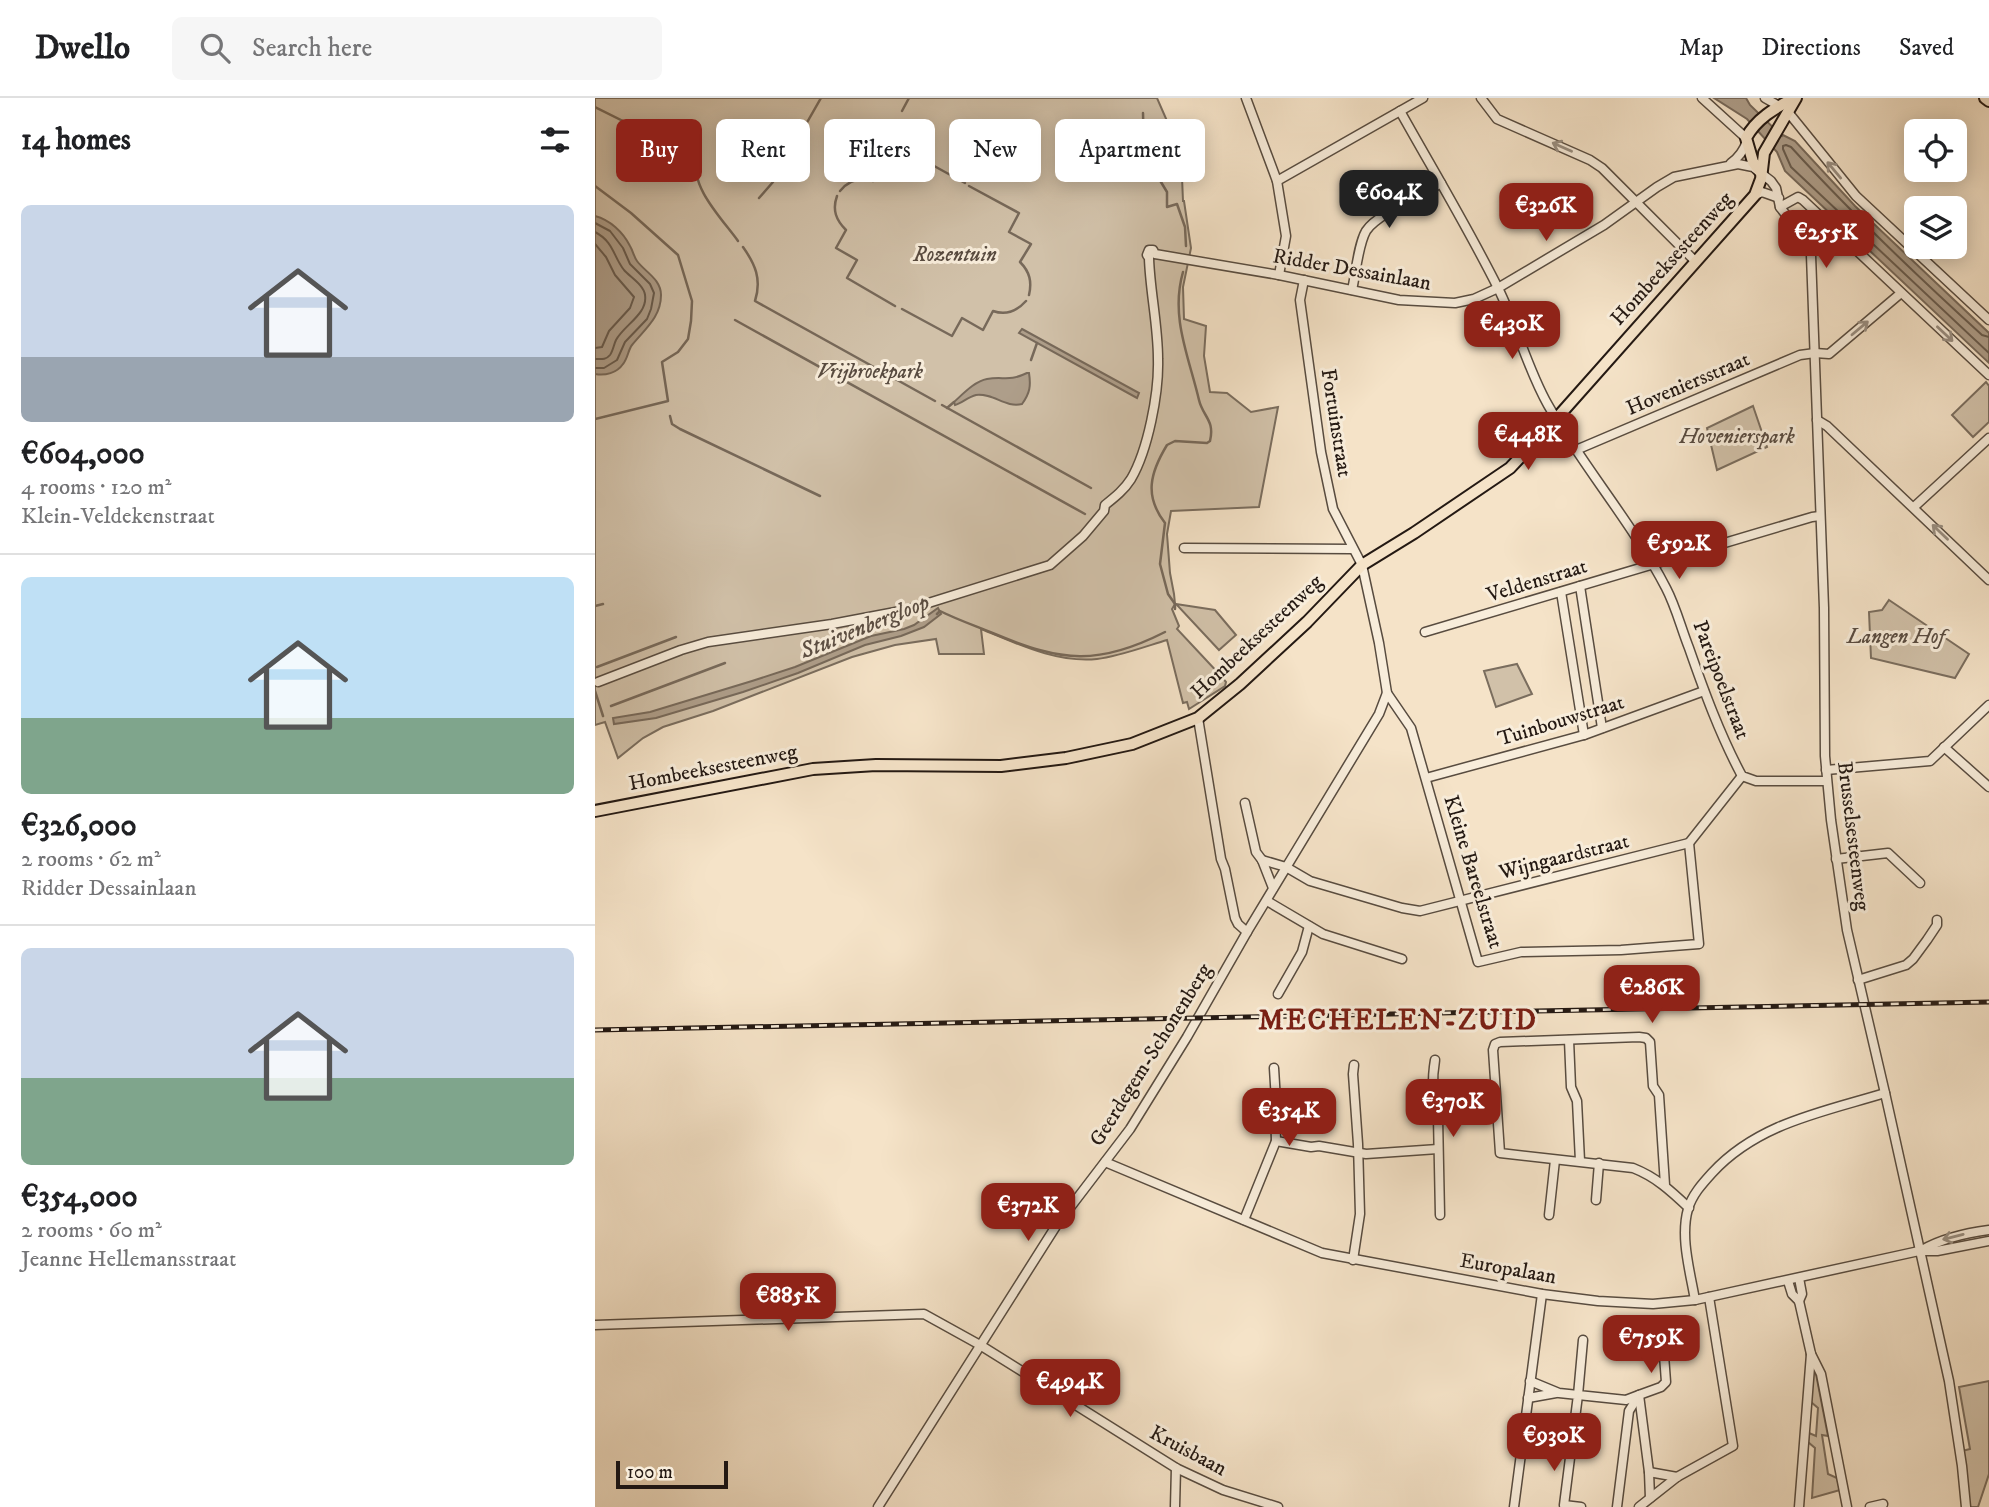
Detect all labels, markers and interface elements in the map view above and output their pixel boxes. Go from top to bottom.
search box [172,17,662,80]
text: Dwello [35,28,130,69]
icon: search [196,29,234,67]
text: Search here [252,32,372,65]
text: Map [1679,33,1724,63]
text: Directions [1762,33,1861,63]
text: Saved [1899,33,1954,63]
chip: Buy [616,119,702,182]
chip: Rent [716,119,810,182]
chip: Filters [824,119,935,182]
chip: New [949,119,1041,182]
chip: Apartment [1055,119,1205,182]
map controls [1904,119,1967,259]
button: locate [1904,119,1967,182]
icon: filters [536,121,574,159]
text: 14 homes [21,122,131,159]
one-way arrow [1552,140,1573,153]
one-way arrow [1827,161,1843,179]
pin: €604K [1340,170,1438,230]
text: €604K [1355,178,1423,207]
pin: €326K [1497,184,1595,243]
street label: Hombeeksesteenweg [1605,186,1739,331]
text: €326K [1515,191,1577,220]
button: layers [1904,196,1967,259]
pin: €255K [1777,211,1875,270]
text: €255K [1794,218,1858,247]
park label: Rozentuin [912,242,997,268]
street label: Ridder Dessainlaan [1271,243,1433,297]
icon: home [235,250,361,376]
pin: €430K [1463,302,1561,361]
text: €430K [1480,309,1544,338]
one-way arrow [1850,320,1868,336]
one-way arrow [1936,326,1954,342]
street label: Hoveniersstraat [1622,346,1754,422]
park label: Vrijbroekpark [817,359,923,385]
street label: Fortuinstraat [1315,367,1357,479]
pin: €448K [1479,412,1577,472]
text: €448K [1494,420,1562,449]
park label: Hovenierspark [1678,424,1795,450]
text: €604,000 [21,436,145,473]
text: 4 rooms · 120 m² [21,473,172,502]
text: Klein-Veldekenstraat [21,502,215,531]
pin: €592K [1630,522,1728,581]
one-way arrow [1932,524,1949,541]
text: €592K [1647,529,1711,558]
street label: Veldenstraat [1483,553,1591,609]
street label: Hombeeksesteenweg [1186,569,1329,705]
water label: Stuivenbergloop [795,588,934,667]
street label: Pareipoelstraat [1686,617,1756,743]
icon: home [235,622,361,748]
park label: Langen Hof [1846,624,1950,650]
street label: Tuinbouwstraat [1495,689,1627,753]
street label: Hombeeksesteenweg [627,739,800,797]
street label: Brusselsesteenweg [1831,760,1875,913]
street label: Kleine Bareelstraat [1437,792,1509,952]
text: €326,000 [21,808,137,845]
street label: Wijngaardstraat [1495,828,1632,886]
text: 2 rooms · 62 m² [21,845,161,874]
text: Ridder Dessainlaan [21,874,196,903]
street label: Geerdegem-Schonenberg [1084,958,1218,1151]
pin: €286K [1603,965,1701,1025]
text: €286K [1620,973,1684,1002]
icon: home [235,993,361,1119]
district label: MECHELEN-ZUID [1258,1003,1538,1038]
pin: €370K [1404,1080,1502,1139]
text: €370K [1422,1087,1484,1116]
pin: €354K [1240,1088,1338,1148]
text: €354K [1258,1096,1320,1125]
text: €354,000 [21,1179,138,1216]
pin: €372K [979,1184,1077,1243]
text: €372K [997,1191,1059,1220]
text: 2 rooms · 60 m² [21,1216,162,1245]
one-way arrow [1942,1231,1965,1244]
text: Jeanne Hellemansstraat [21,1245,236,1274]
street label: Europalaan [1458,1248,1558,1290]
pin: €885K [739,1274,837,1333]
text: €885K [756,1281,820,1310]
pin: €759K [1602,1316,1700,1375]
text: €759K [1619,1323,1683,1352]
pin: €494K [1021,1360,1119,1419]
text: €494K [1036,1367,1104,1396]
pin: €930K [1505,1414,1603,1473]
street label: Kruisbaan [1145,1420,1231,1482]
text: €930K [1523,1421,1585,1450]
scale bar [616,1458,728,1490]
text: 100 m [627,1461,673,1484]

